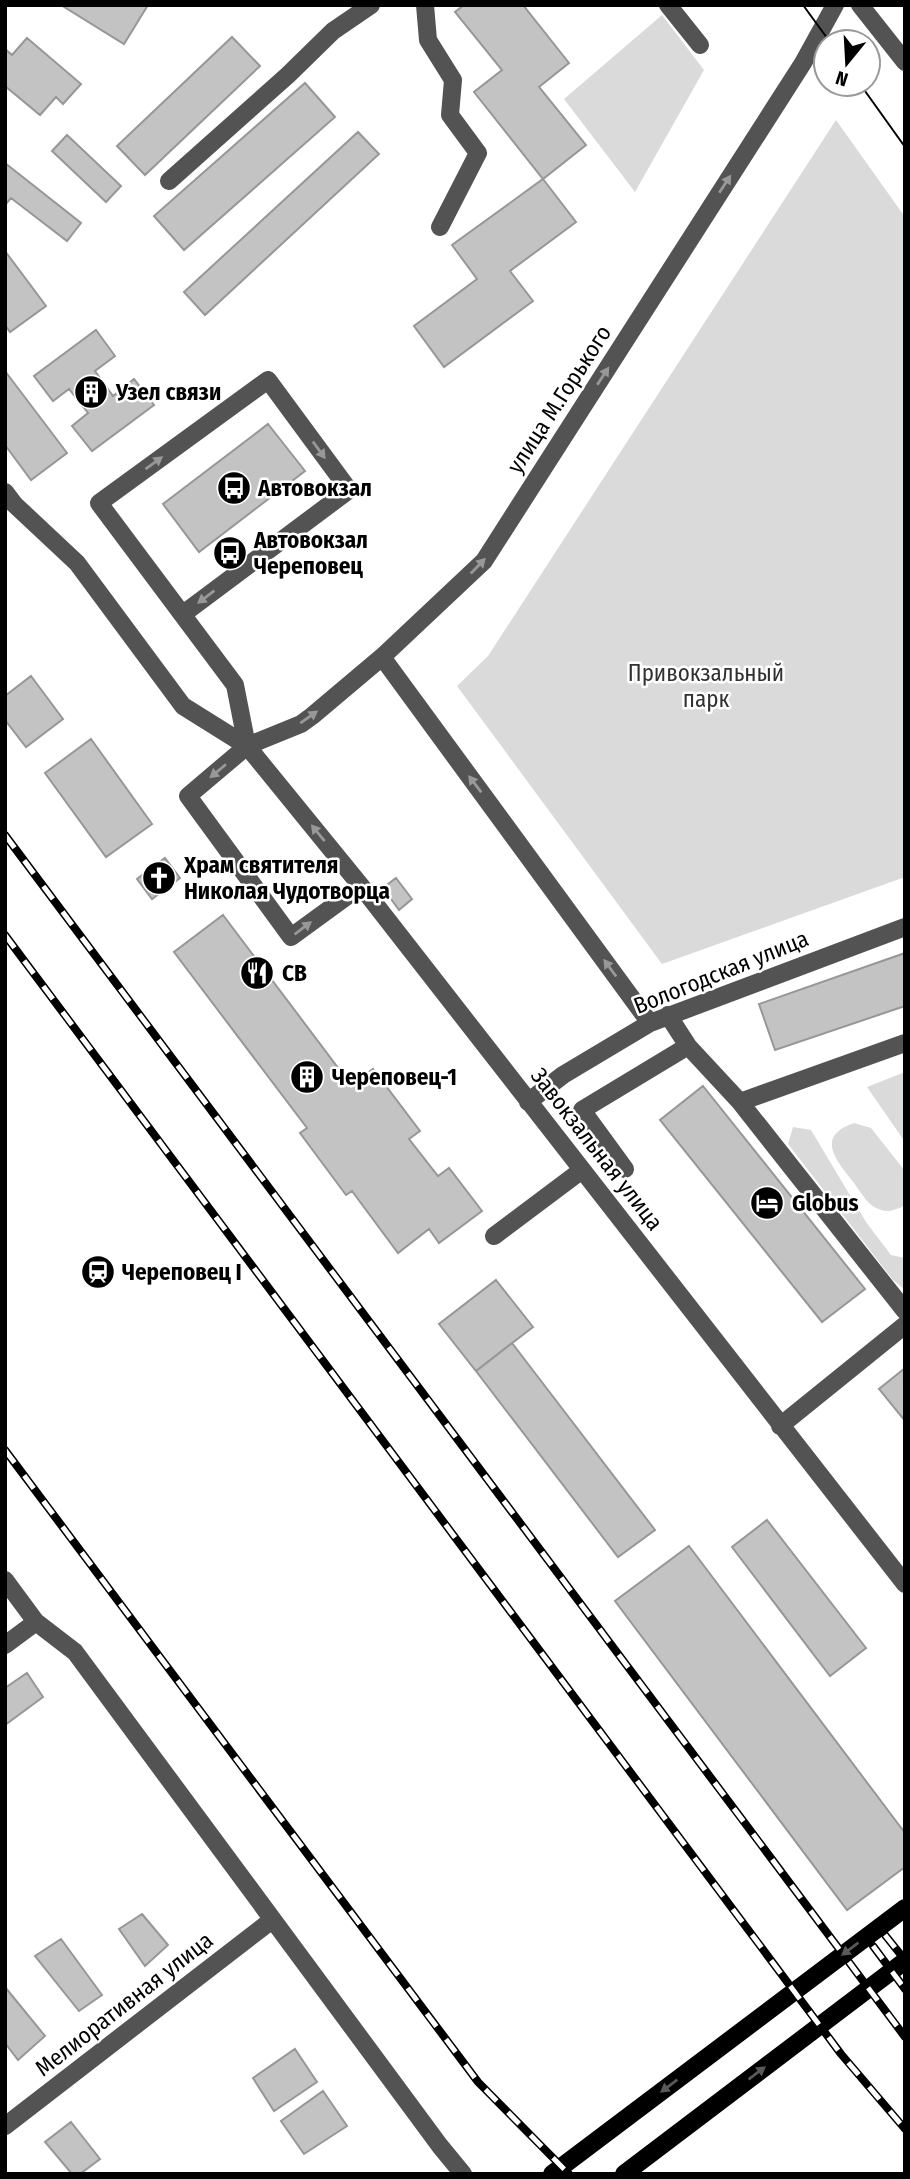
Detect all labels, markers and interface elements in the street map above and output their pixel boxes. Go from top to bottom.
north arrow [812,28,882,98]
text: N [833,66,851,91]
one-way arrow [719,174,732,194]
street label: улица М.Горького [501,320,617,478]
one-way arrow [596,366,609,385]
building icon: Узел связи [72,373,110,411]
place label: Узел связи [115,378,221,406]
one-way arrow [312,441,326,459]
one-way arrow [145,456,163,470]
bus stop icon: Автовокзал [215,469,253,507]
place label: Автовокзал [257,474,372,502]
place label: Автовокзал Череповец [253,526,368,580]
bus stop icon: Автовокзал Череповец [211,534,249,572]
one-way arrow [470,558,486,575]
one-way arrow [198,589,216,604]
park label: Привокзальный парк [628,659,784,713]
one-way arrow [300,710,318,724]
one-way arrow [209,763,226,778]
one-way arrow [467,776,482,794]
one-way arrow [310,824,325,842]
place label: Храм святителя Николая Чудотворца [183,851,390,905]
church icon: Храм святителя Николая Чудотворца [140,859,178,897]
one-way arrow [294,921,312,936]
street label: Вологодская улица [629,924,813,1020]
restaurant icon: СВ [238,954,276,992]
place label: СВ [282,959,307,987]
one-way arrow [602,959,617,977]
building icon: Череповец-1 [288,1058,326,1096]
street label: Завокзальная улица [525,1062,669,1236]
place label: Череповец-1 [332,1063,457,1091]
hotel icon: Globus [748,1184,786,1222]
place label: Globus [792,1189,859,1217]
station icon: Череповец I [79,1253,117,1291]
place label: Череповец I [122,1258,242,1286]
street label: Мелиоративная улица [30,1926,218,2082]
one-way arrow [841,1941,859,1955]
one-way arrow [748,2067,766,2081]
one-way arrow [660,2078,678,2093]

